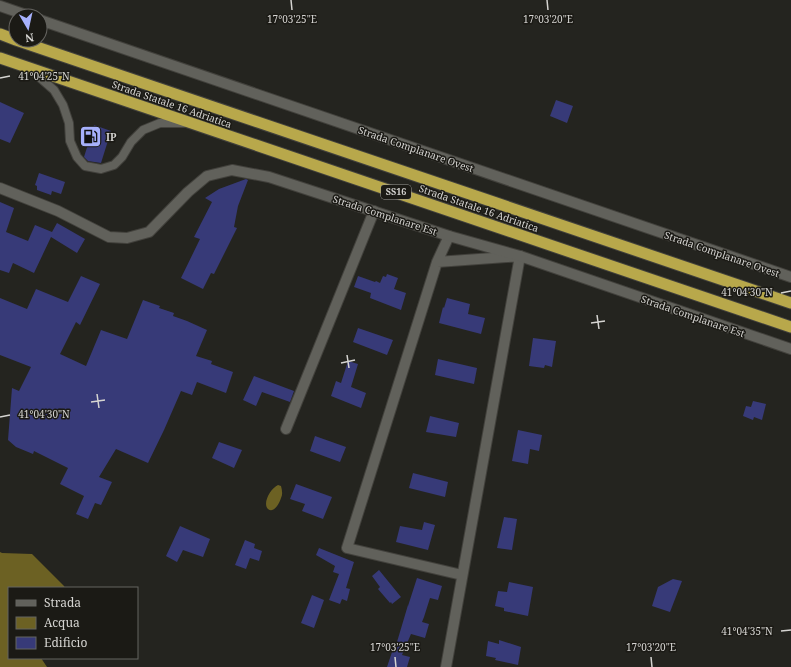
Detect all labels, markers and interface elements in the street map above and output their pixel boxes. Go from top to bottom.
north arrow [8,8,48,48]
text: 17°03'25"E [267,12,317,26]
text: 17°03'20"E [523,12,573,26]
text: N [24,30,35,47]
text: 41°04'25"N [18,69,70,83]
street label: Strada Statale 16 Adriatica [110,77,234,131]
street label: Strada Complanare Ovest [357,123,476,175]
fuel station icon: IP [78,124,104,150]
place label: IP [106,130,117,144]
street label: Strada Statale 16 Adriatica [417,181,541,235]
road number: SS16 [381,185,411,199]
street label: Strada Complanare Est [331,192,439,239]
street label: Strada Complanare Ovest [663,228,782,280]
text: 41°04'30"N [721,285,773,299]
street label: Strada Complanare Est [639,292,747,340]
text: 41°04'30"N [18,407,70,421]
legend [8,587,138,659]
text: Strada [44,594,81,611]
text: Acqua [44,614,80,631]
text: 41°04'35"N [721,624,773,638]
text: Edificio [44,634,87,651]
text: 17°03'25"E [370,640,420,654]
text: 17°03'20"E [626,640,676,654]

